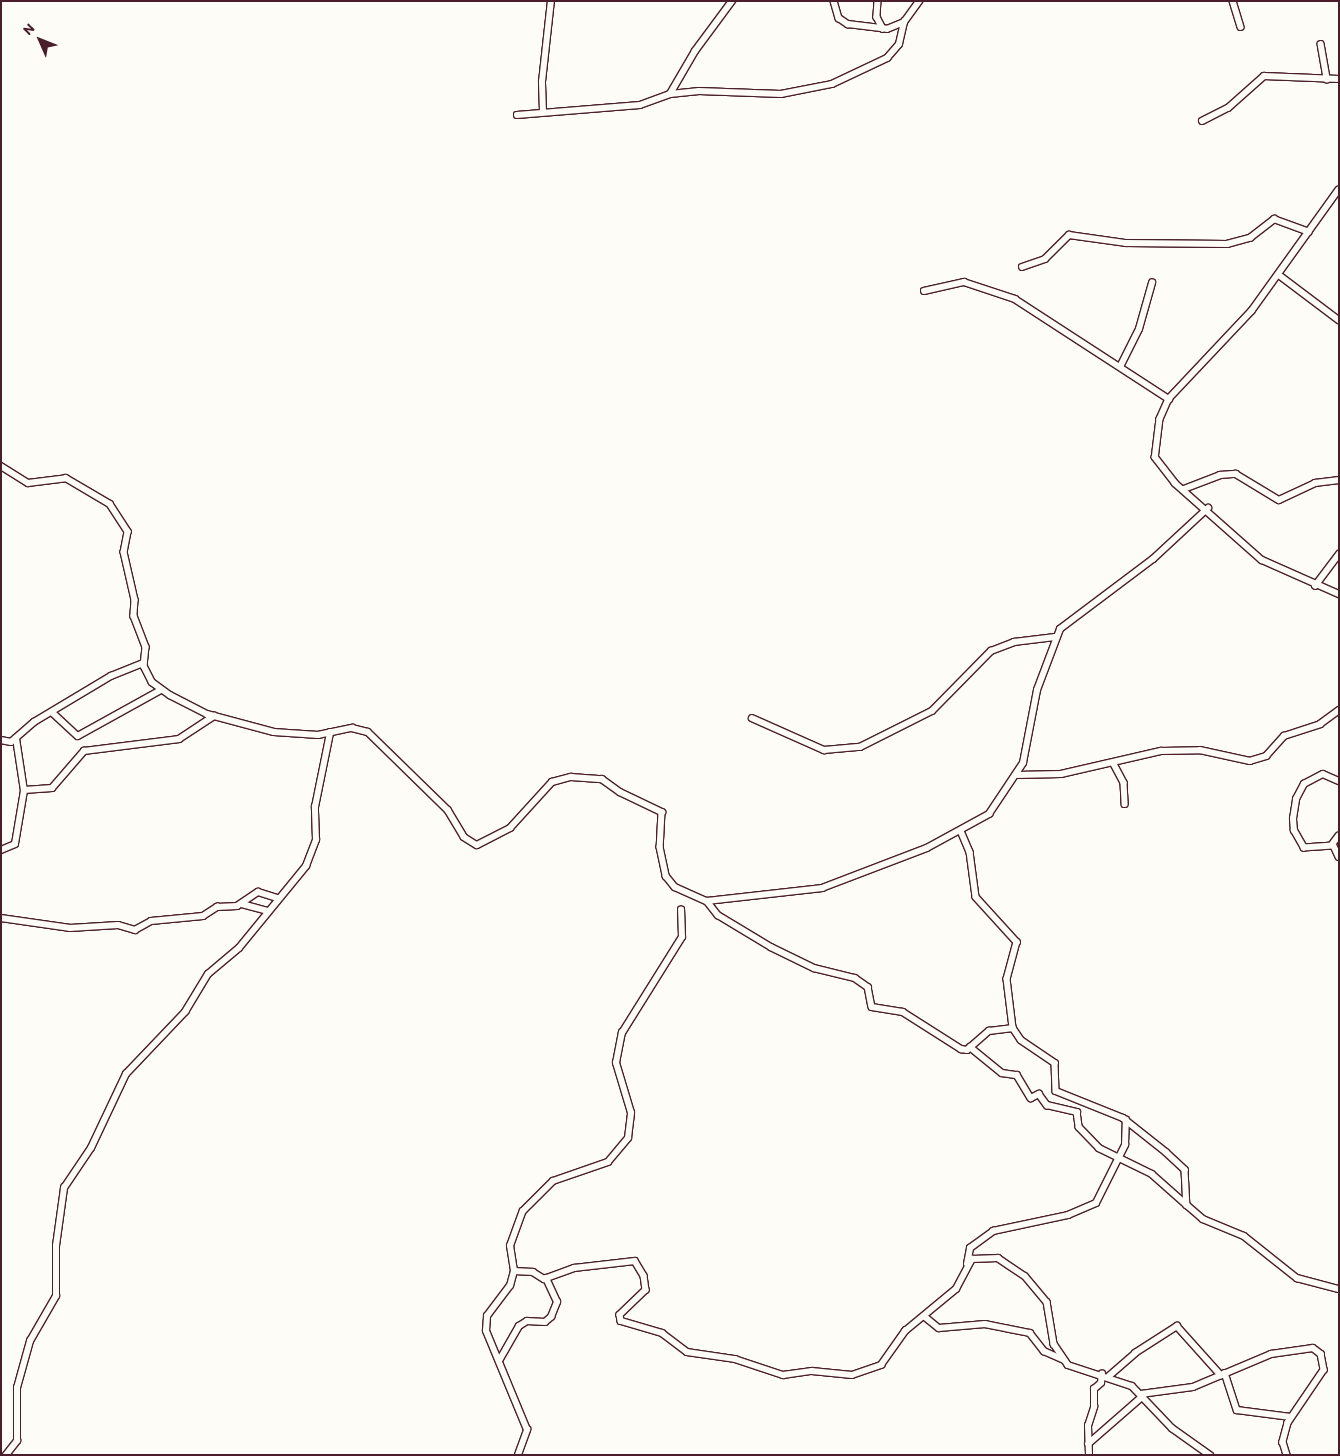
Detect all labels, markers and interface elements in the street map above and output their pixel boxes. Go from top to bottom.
north arrow [15,15,65,65]
text: N [19,20,38,39]

